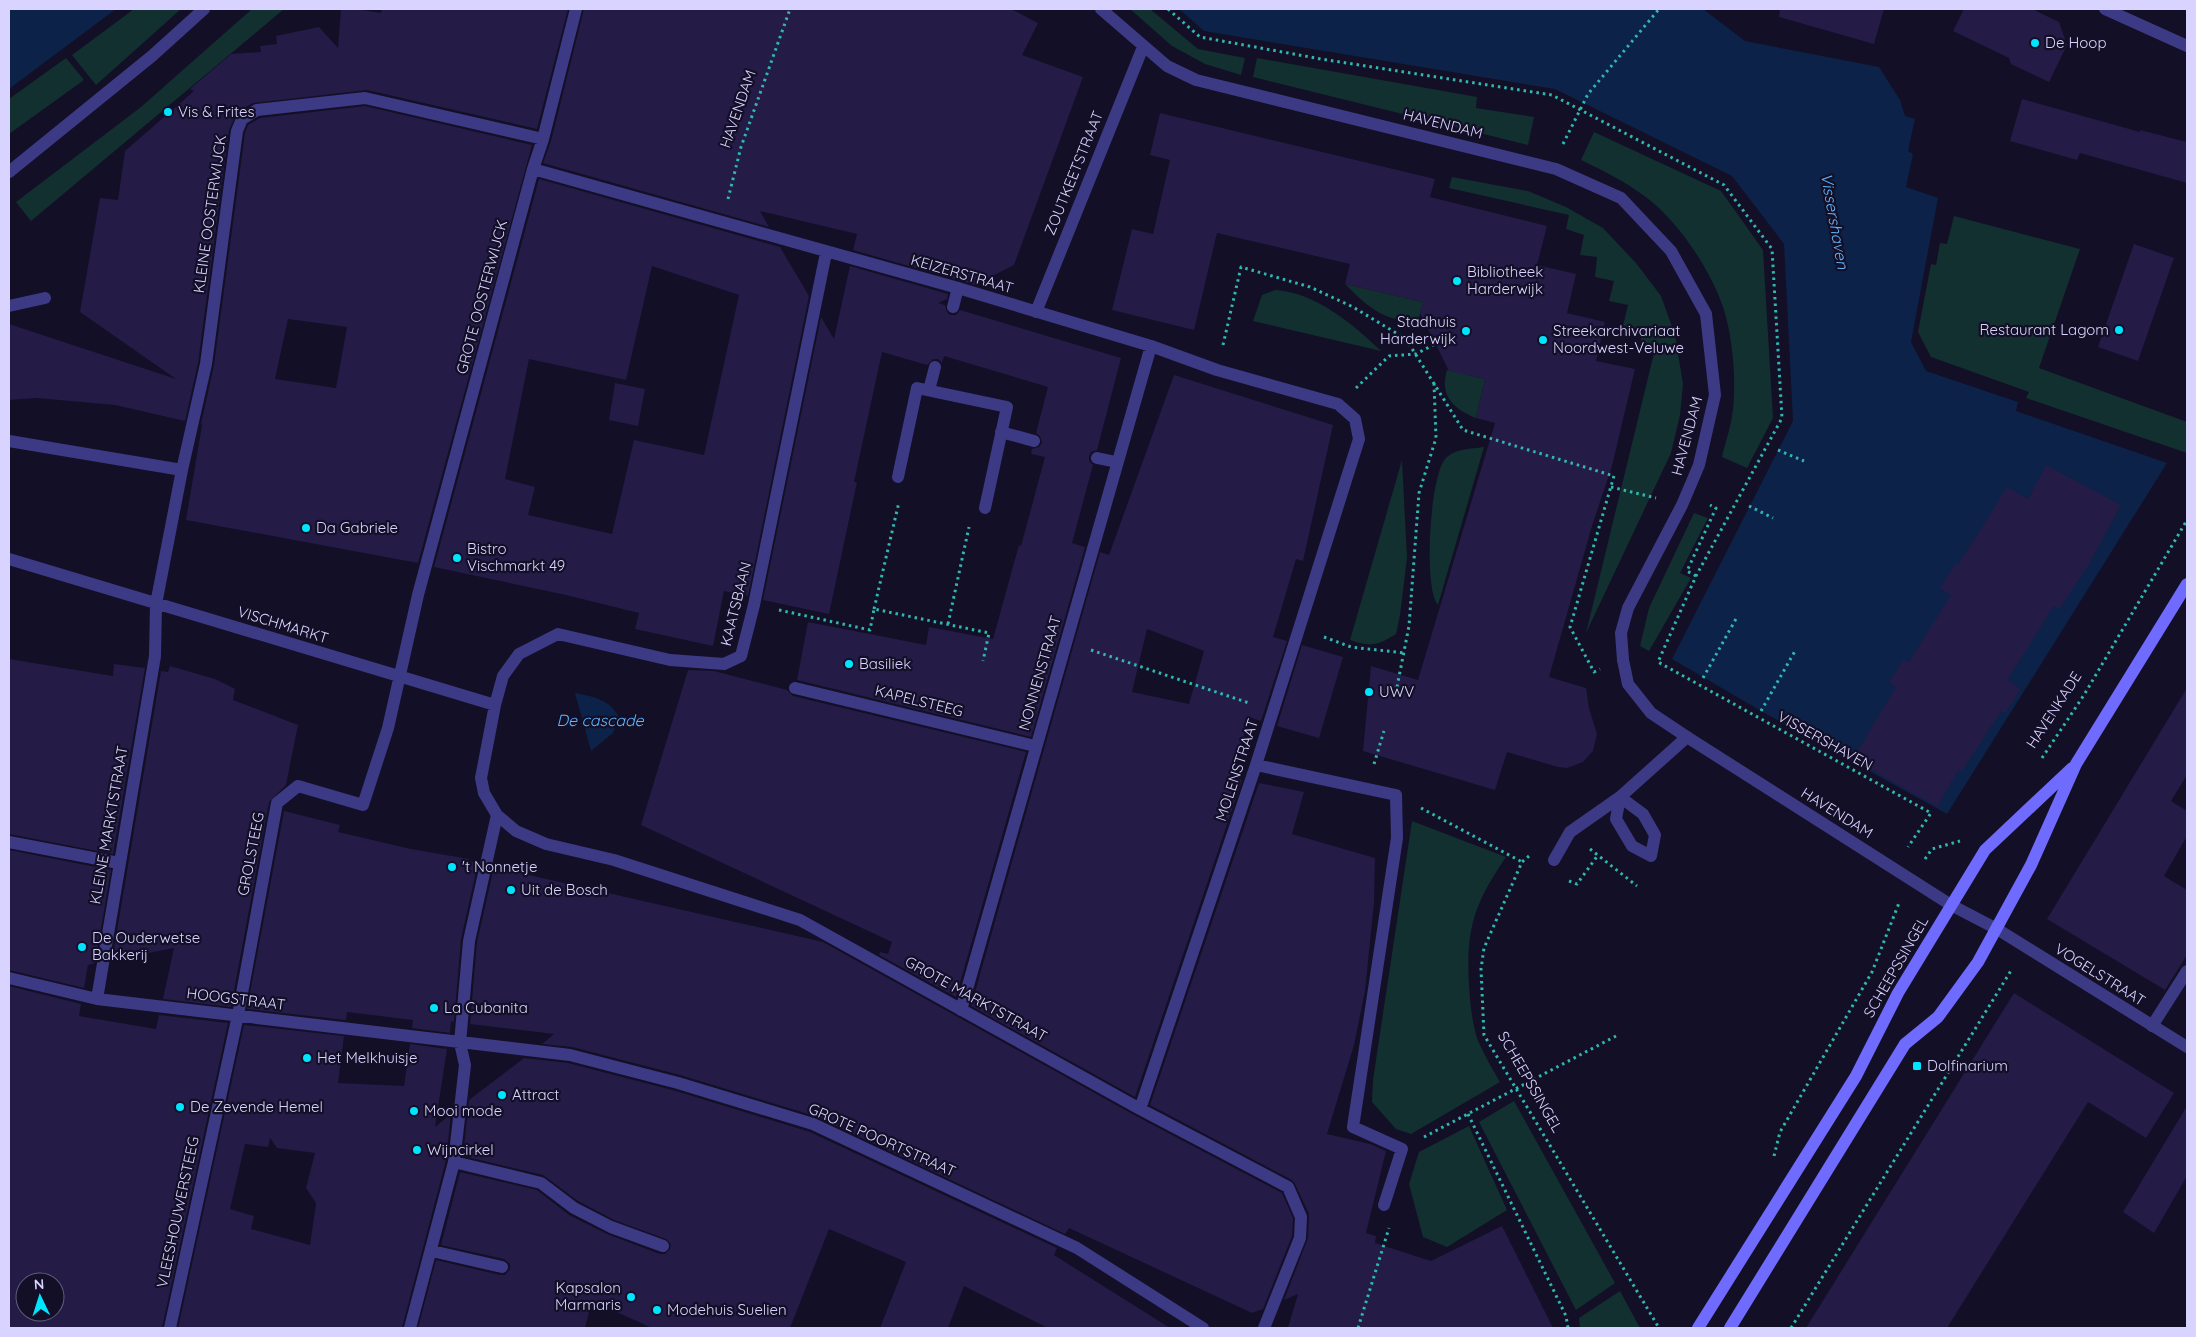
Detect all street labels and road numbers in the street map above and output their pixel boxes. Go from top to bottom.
street label: HAVENDAM [715,67,760,150]
street label: HAVENDAM [1401,104,1485,143]
street label: ZOUTKEETSTRAAT [1040,108,1107,238]
street label: KLEINE OOSTERWIJCK [189,134,230,294]
street label: GROTE OOSTERWIJCK [452,218,511,376]
street label: KEIZERSTRAAT [909,250,1016,297]
street label: HAVENDAM [1667,394,1706,478]
street label: KAATSBAAN [716,560,755,648]
street label: VISCHMARKT [235,602,331,647]
street label: NONNENSTRAAT [1014,613,1065,733]
street label: HAVENKADE [2022,668,2085,752]
street label: KAPELSTEEG [873,680,965,721]
street label: VISSERSHAVEN [1774,707,1876,775]
street label: MOLENSTRAAT [1211,716,1262,823]
street label: KLEINE MARKTSTRAAT [85,744,132,906]
street label: HAVENDAM [1798,783,1877,842]
street label: GROLSTEEG [233,810,268,897]
street label: SCHEEPSSINGEL [1859,913,1932,1021]
street label: VOGELSTRAAT [2051,939,2149,1010]
street label: GROTE MARKTSTRAAT [902,952,1051,1046]
street label: HOOGSTRAAT [186,983,287,1014]
street label: SCHEEPSSINGEL [1494,1028,1567,1136]
street label: GROTE POORTSTRAAT [806,1098,959,1181]
street label: VLEESHOUWERSTEEG [152,1134,203,1289]

